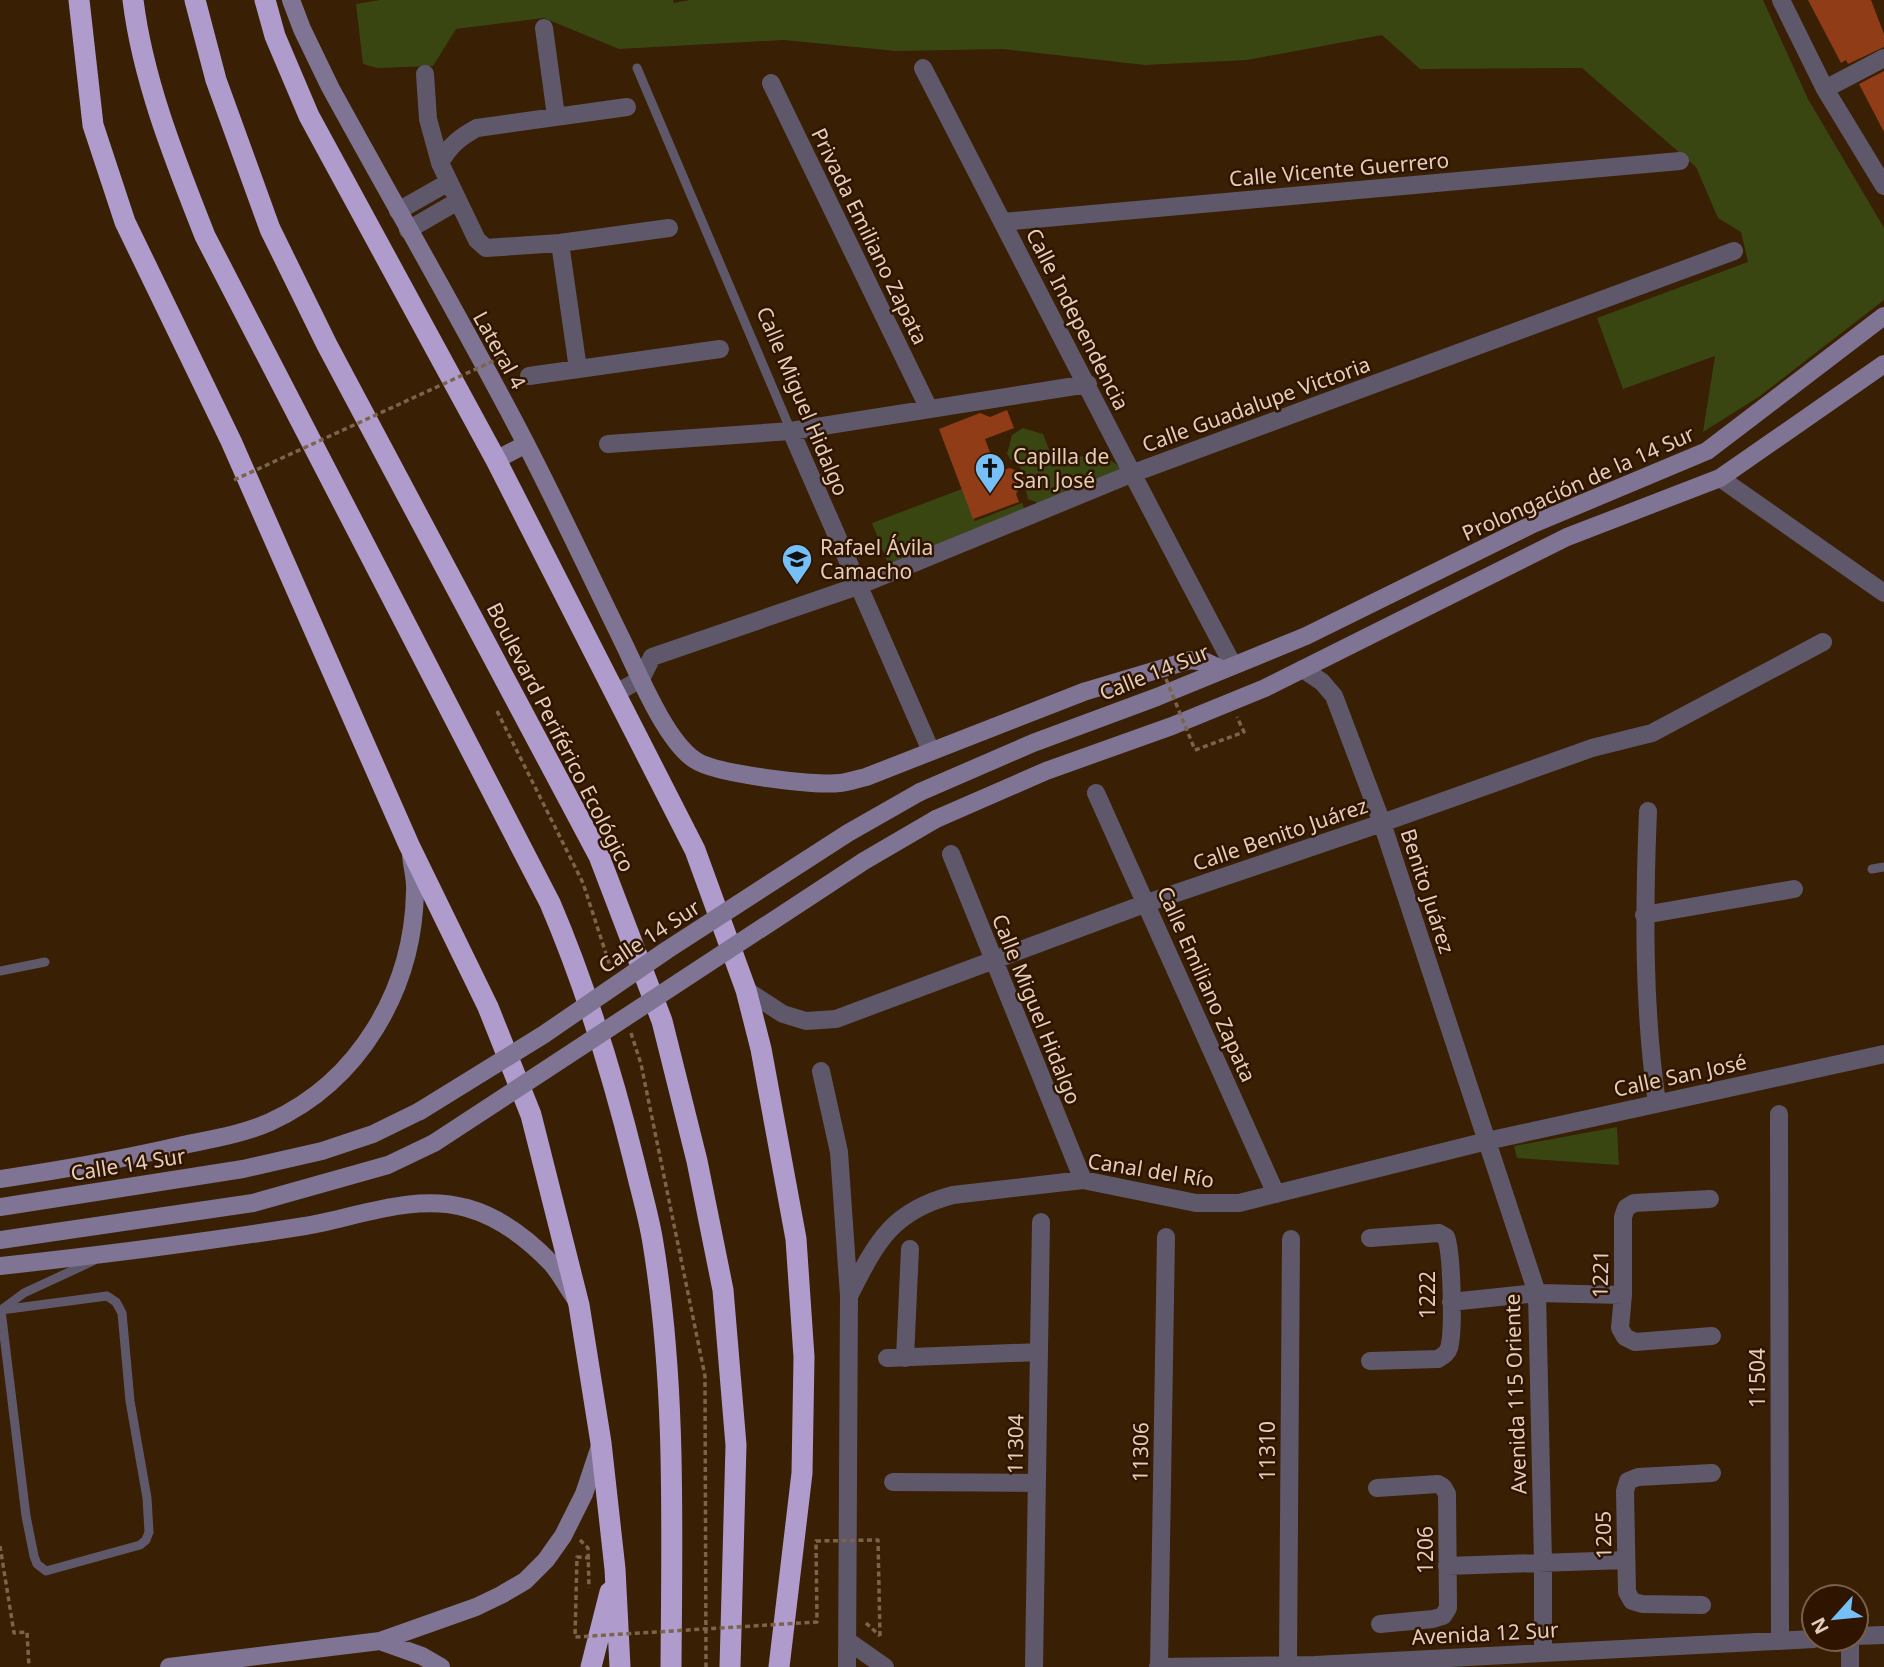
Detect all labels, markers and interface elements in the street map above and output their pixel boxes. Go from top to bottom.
street label: Privada Emiliano Zapata [805,123,935,349]
street label: Calle Vicente Guerrero [1228,145,1450,193]
street label: Calle Independencia [1020,223,1136,415]
street label: Calle Miguel Hidalgo [750,302,856,500]
street label: Lateral 4 [467,306,533,394]
street label: Calle Guadalupe Victoria [1138,350,1374,458]
street label: Prolongación de la 14 Sur [1457,419,1699,547]
place label: Capilla de San José [1013,442,1109,494]
church icon: Capilla de San José [973,451,1007,495]
place label: Rafael Ávila Camacho [820,533,933,585]
school or university icon: Rafael Ávila Camacho [780,542,814,586]
street label: Boulevard Periférico Ecológico [481,597,641,877]
street label: Calle 14 Sur [1095,637,1213,707]
street label: Calle Benito Juárez [1189,791,1371,877]
street label: Benito Juárez [1395,825,1461,957]
street label: Calle Emiliano Zapata [1151,882,1263,1086]
street label: Calle 14 Sur [593,893,705,979]
street label: Calle Miguel Hidalgo [986,910,1088,1108]
street label: Calle San José [1611,1047,1749,1103]
street label: Calle 14 Sur [69,1141,188,1187]
street label: Canal del Río [1086,1146,1216,1194]
street label: 1221 [1586,1250,1614,1298]
street label: 1222 [1413,1271,1441,1319]
street label: Avenida 115 Oriente [1498,1293,1532,1495]
street label: 11504 [1743,1348,1771,1408]
street label: 11304 [1000,1414,1030,1474]
street label: 11310 [1253,1421,1281,1481]
street label: 11306 [1125,1422,1155,1482]
street label: 1205 [1589,1511,1617,1559]
street label: 1206 [1411,1526,1439,1574]
north arrow [1800,1583,1870,1653]
text: N [1805,1613,1835,1639]
street label: Avenida 12 Sur [1411,1615,1560,1651]

